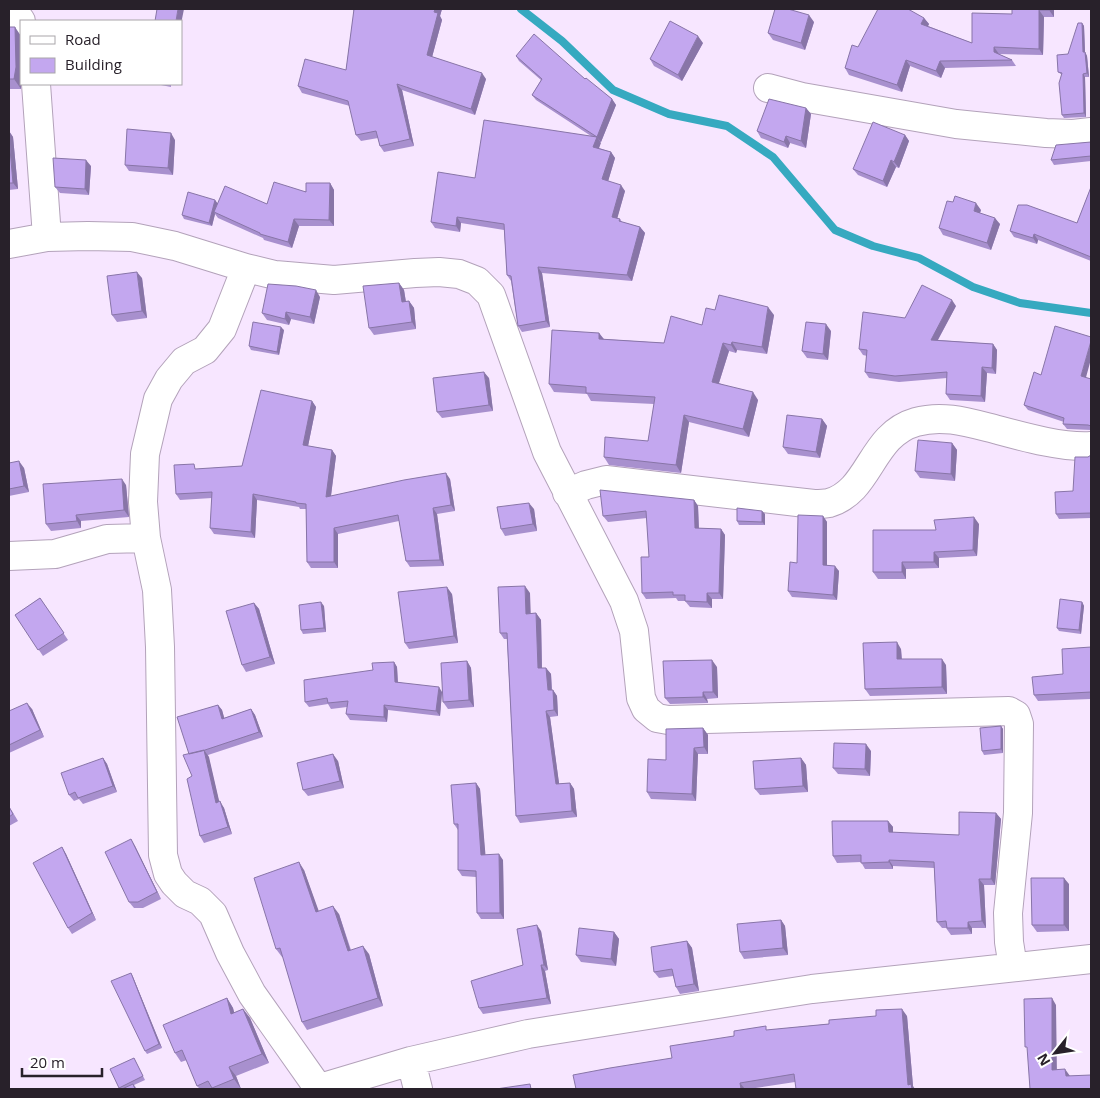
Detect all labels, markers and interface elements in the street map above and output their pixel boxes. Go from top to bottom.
legend [20,20,182,85]
text: Road [65,29,101,49]
text: Building [65,54,122,74]
north arrow [1030,1028,1080,1078]
scale bar [22,1046,102,1078]
text: N [1032,1050,1054,1069]
text: 20 m [30,1052,65,1072]

